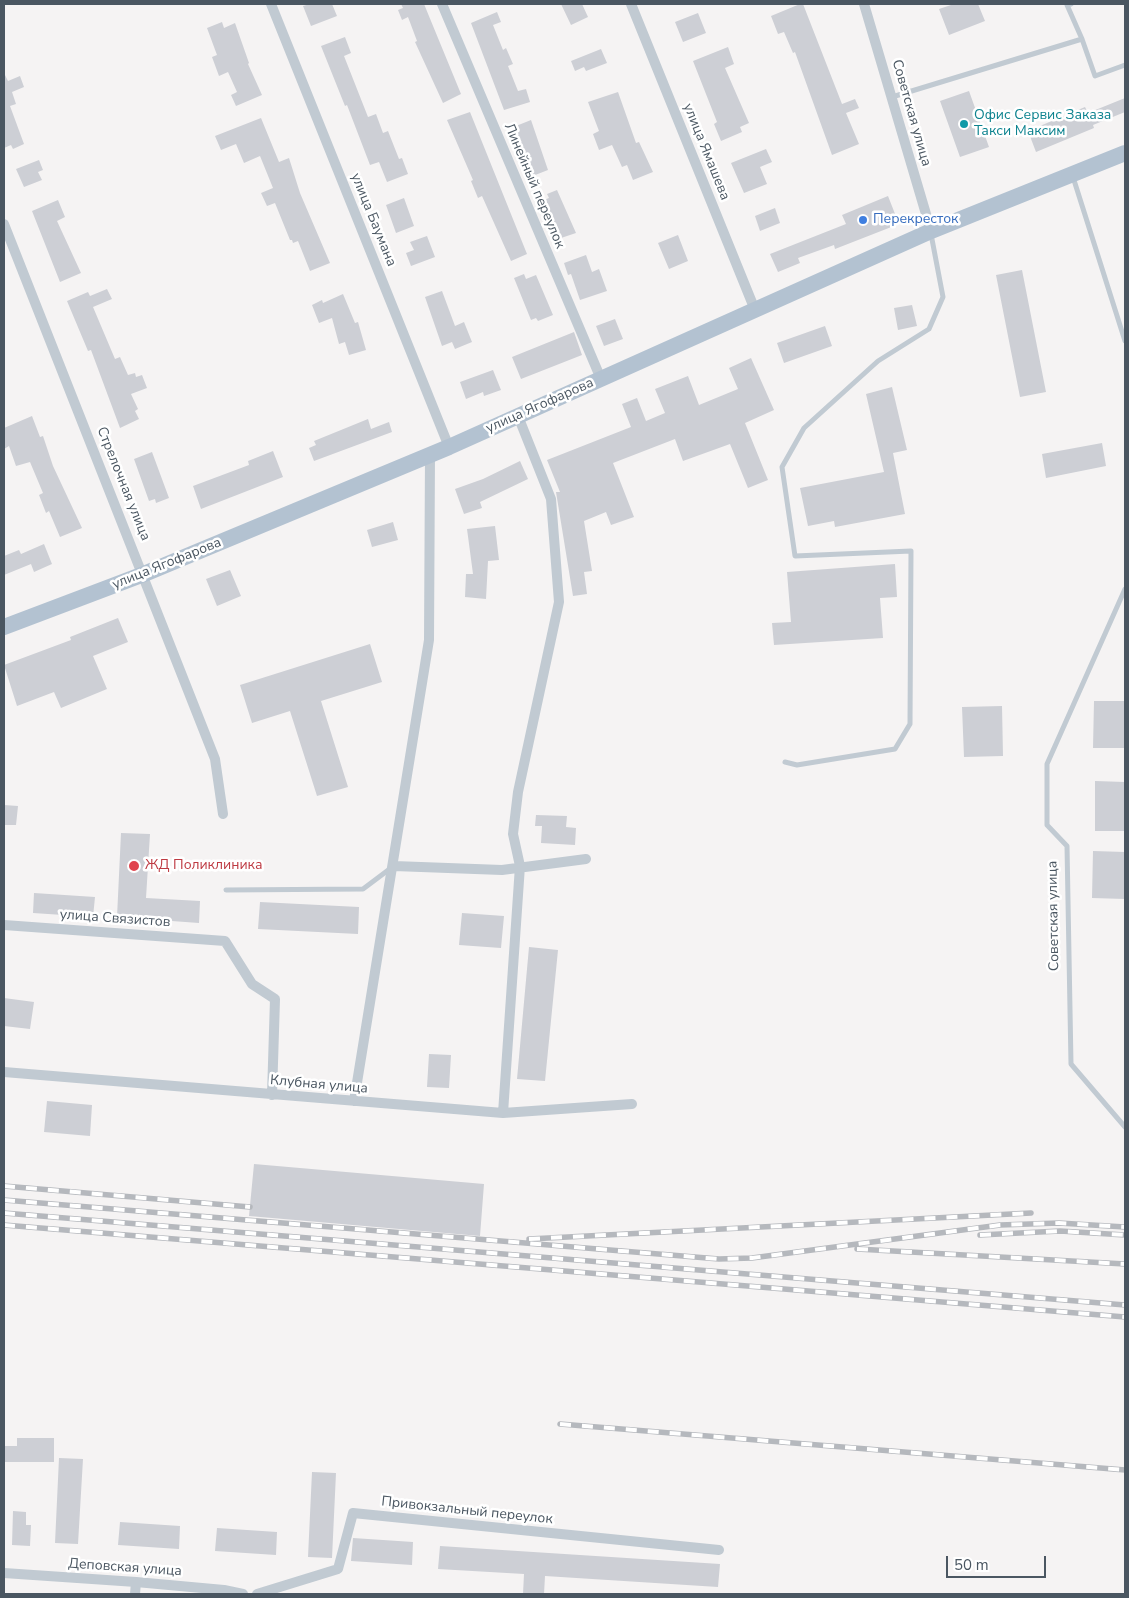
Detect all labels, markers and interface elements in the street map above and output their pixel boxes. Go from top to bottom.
street label: Советская улица [888,58,934,168]
street label: улица Ямашева [679,101,733,203]
place label: Офис Сервис Заказа Такси Максим [974,108,1111,140]
marker: Офис Сервис Заказа Такси Максим [958,118,970,130]
street label: Линейный переулок [500,121,568,251]
street label: улица Баумана [347,171,399,269]
place label: Перекресток [873,212,958,228]
marker: Перекресток [857,214,869,226]
street label: улица Ягофарова [484,375,596,437]
street label: Стрелочная улица [93,425,153,543]
street label: улица Ягофарова [110,534,224,594]
place label: ЖД Поликлиника [145,858,263,874]
marker: ЖД Поликлиника [127,859,141,873]
street label: Советская улица [1045,861,1063,971]
street label: улица Связистов [59,907,171,931]
street label: Клубная улица [269,1072,369,1098]
street label: Привокзальный переулок [381,1494,553,1528]
scale bar [949,1546,1049,1578]
text: 50 m [954,1555,989,1575]
street label: Деповская улица [68,1556,182,1580]

